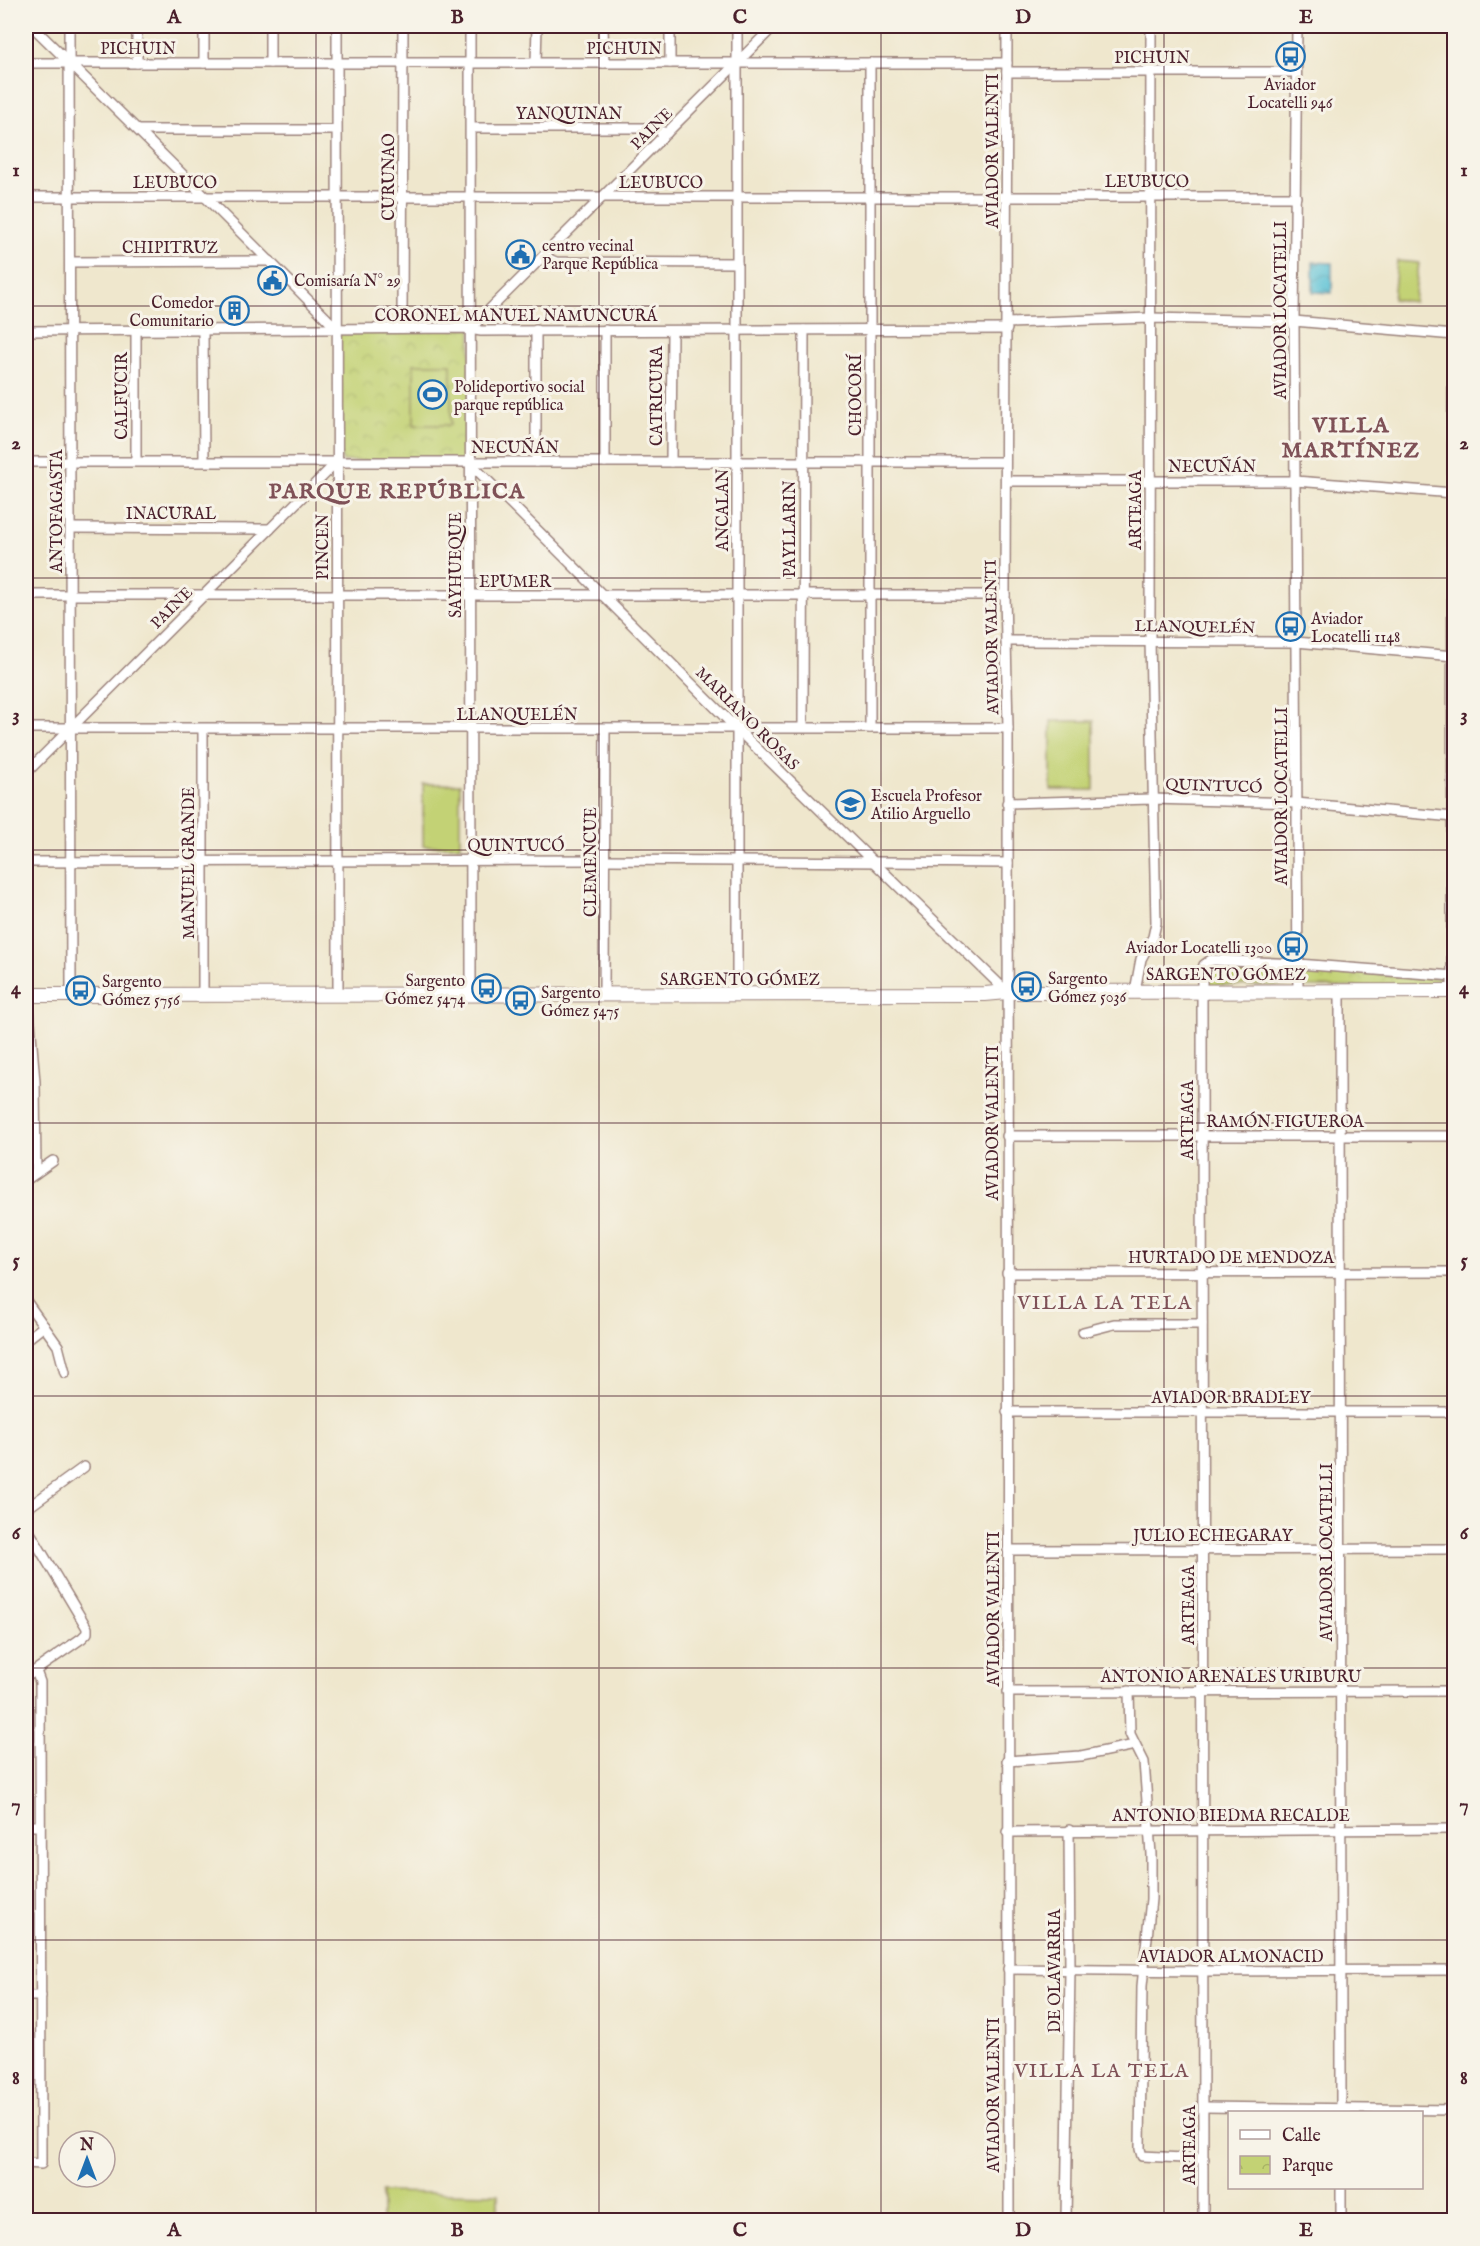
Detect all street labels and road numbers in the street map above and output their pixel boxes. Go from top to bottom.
street label: PICHUIN [100,40,176,60]
street label: PICHUIN [586,40,662,60]
street label: PICHUIN [1114,49,1190,69]
street label: AVIADOR VALENTI [984,73,1004,230]
street label: PAINE [627,104,678,155]
street label: YANQUINAN [516,105,622,125]
street label: CURUNAO [380,133,400,221]
street label: LEUBUCO [1105,173,1189,193]
street label: LEUBUCO [133,174,217,194]
street label: LEUBUCO [619,174,703,194]
street label: AVIADOR LOCATELLI [1272,221,1292,400]
street label: CHIPITRUZ [122,239,218,259]
street label: CORONEL MANUEL NAMUNCURÁ [375,305,659,327]
street label: CATRICURA [648,345,668,446]
street label: CALFUCIR [113,351,133,440]
street label: CHOCORÍ [845,353,867,436]
street label: NECUÑÁN [471,437,559,459]
street label: ANTOFAGASTA [48,448,68,574]
street label: NECUÑÁN [1168,456,1256,478]
street label: ANCALAN [714,469,734,552]
street label: ARTEAGA [1127,469,1147,551]
street label: PAYLLARIN [781,480,801,577]
street label: INACURAL [126,505,217,525]
street label: SAYHUEQUE [447,512,467,618]
street label: PINCEN [314,514,334,580]
street label: AVIADOR VALENTI [982,559,1004,716]
street label: EPUMER [479,573,552,593]
street label: PAINE [147,583,198,634]
street label: LLANQUELÉN [1134,615,1256,639]
street label: MARIANO ROSAS [691,663,803,775]
street label: LLANQUELÉN [456,704,578,726]
street label: AVIADOR LOCATELLI [1273,707,1293,886]
street label: QUINTUCÓ [1165,773,1263,799]
street label: MANUEL GRANDE [180,787,200,939]
street label: CLEMENCUE [582,807,602,917]
street label: QUINTUCÓ [467,835,565,857]
street label: SARGENTO GÓMEZ [1146,964,1306,986]
street label: SARGENTO GÓMEZ [660,969,820,991]
street label: AVIADOR VALENTI [984,1045,1004,1202]
street label: ARTEAGA [1179,1079,1199,1161]
street label: RAMÓN FIGUEROA [1206,1111,1365,1133]
street label: HURTADO DE MENDOZA [1128,1249,1335,1269]
street label: AVIADOR BRADLEY [1151,1389,1312,1409]
street label: AVIADOR LOCATELLI [1318,1463,1338,1642]
street label: JULIO ECHEGARAY [1131,1527,1294,1547]
street label: AVIADOR VALENTI [985,1531,1005,1688]
street label: ARTEAGA [1180,1564,1200,1646]
street label: ANTONIO ARENALES URIBURU [1100,1668,1362,1688]
street label: ANTONIO BIEDMA RECALDE [1111,1807,1350,1827]
street label: DE OLAVARRIA [1046,1908,1066,2033]
street label: AVIADOR ALMONACID [1137,1948,1324,1968]
street label: AVIADOR VALENTI [985,2017,1005,2174]
street label: ARTEAGA [1181,2104,1201,2186]

